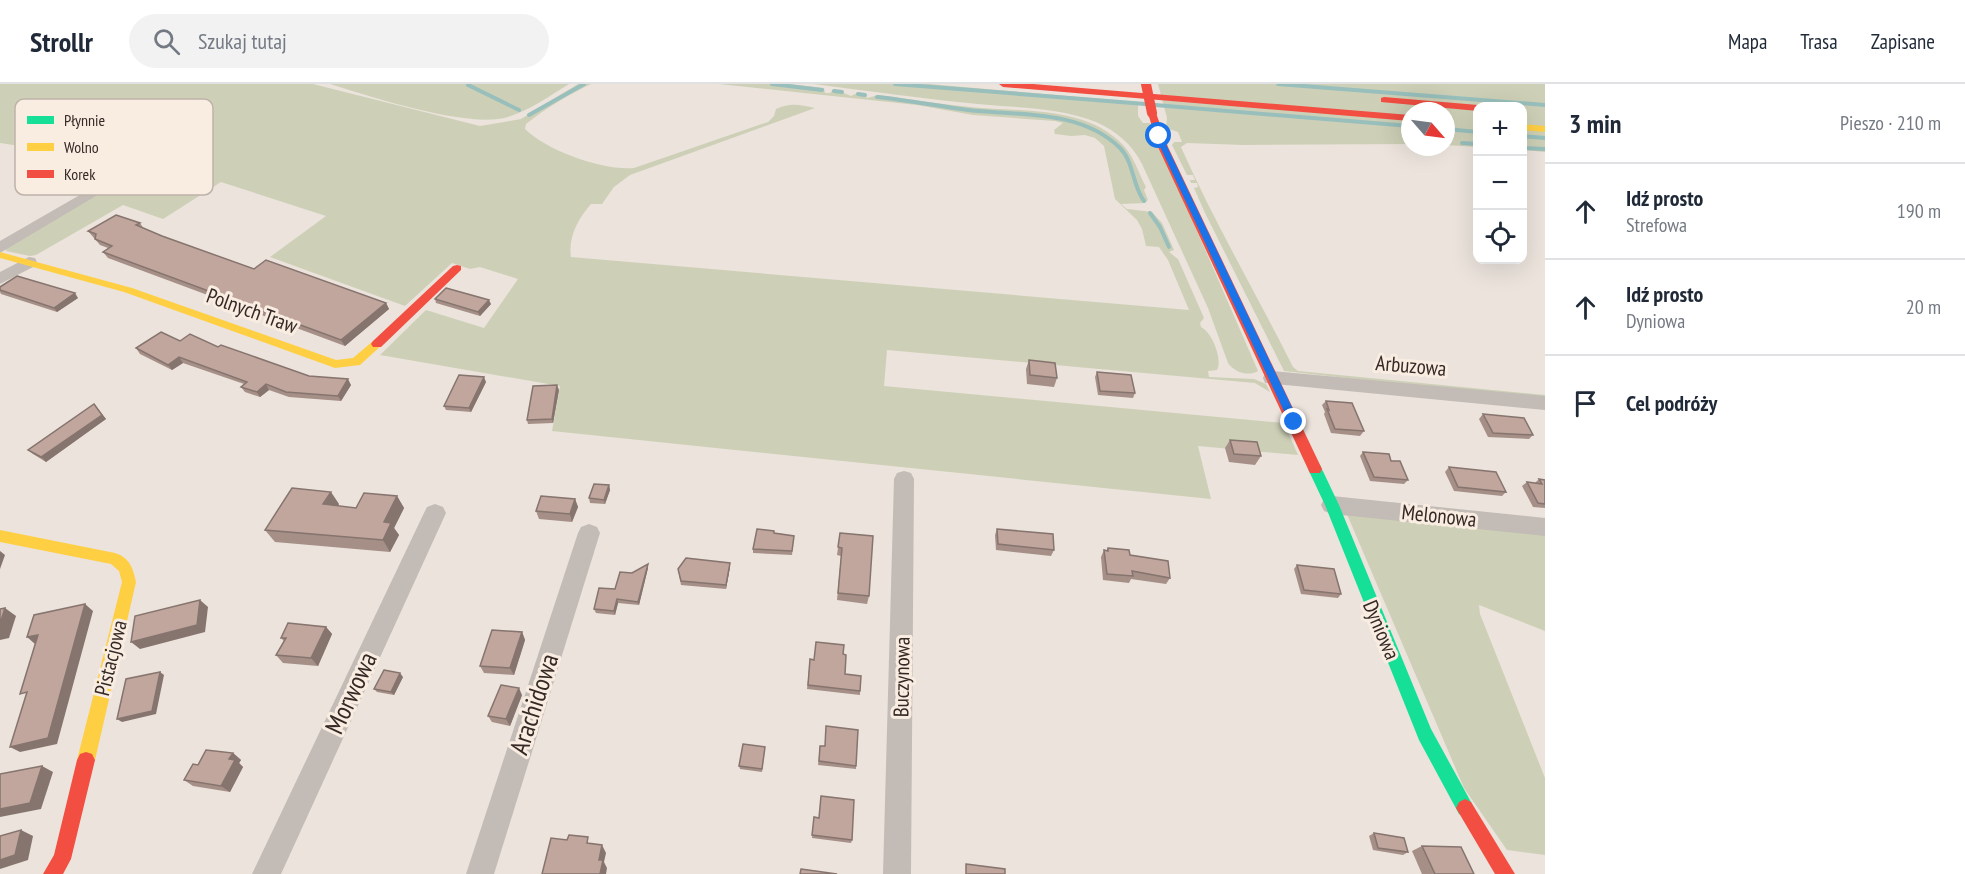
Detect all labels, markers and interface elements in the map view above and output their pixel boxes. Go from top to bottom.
search box [129,14,549,68]
text: Strollr [30,23,93,60]
icon: search [150,25,183,58]
text: Szukaj tutaj [198,27,287,55]
text: Mapa [1728,28,1767,55]
text: Trasa [1800,28,1838,55]
text: Zapisane [1871,28,1935,55]
legend [15,99,213,195]
north arrow [1401,102,1455,156]
map controls [1473,102,1527,264]
button: + [1473,102,1527,156]
text: 3 min [1569,107,1622,140]
text: Płynnie [64,110,105,130]
text: Pieszo · 210 m [1840,110,1941,136]
route start [1145,122,1171,148]
text: Wolno [64,137,99,157]
button: − [1473,156,1527,210]
text: Korek [64,164,96,184]
text: Idź prosto [1626,184,1703,212]
icon: ahead [1569,195,1602,228]
text: 190 m [1897,198,1941,224]
button: locate [1473,210,1527,264]
text: Strefowa [1626,212,1687,238]
text: Idź prosto [1626,280,1703,308]
street label: Polnych Traw [203,282,302,340]
icon: ahead [1569,291,1602,324]
text: 20 m [1906,294,1941,320]
text: Dyniowa [1626,308,1685,334]
street label: Arbuzowa [1375,349,1448,382]
icon: arrive [1569,387,1602,420]
text: Cel podróży [1626,389,1717,417]
route end [1280,408,1306,434]
street label: Melonowa [1400,498,1478,533]
street label: Dyniowa [1357,596,1406,664]
street label: Pistacjowa [88,617,133,698]
street label: Buczynowa [887,637,916,717]
street label: Morwowa [317,646,384,739]
street label: Arachidowa [502,649,565,758]

